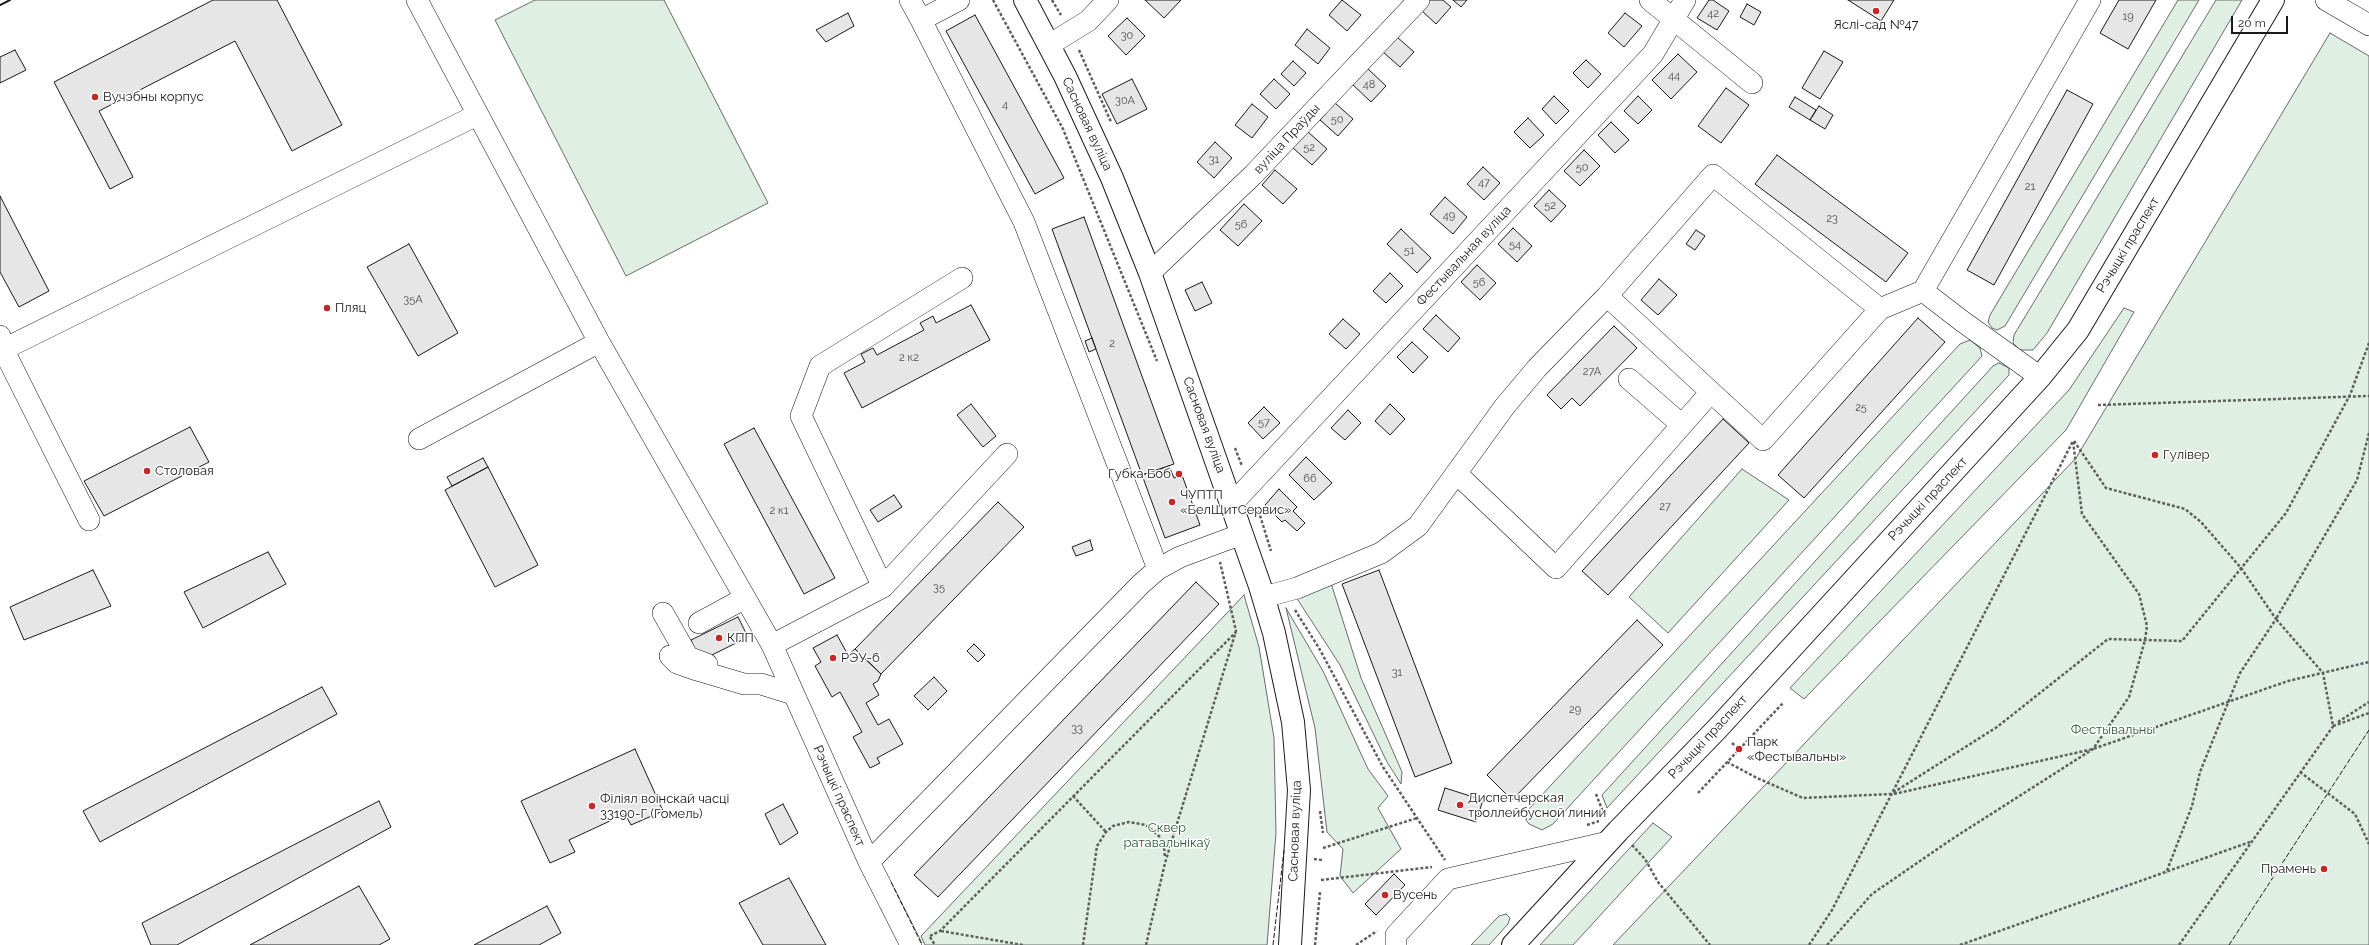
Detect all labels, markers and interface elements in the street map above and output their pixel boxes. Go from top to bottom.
marker: Яслі-сад №47 [1871,6,1881,16]
house number: 42 [1707,7,1719,21]
scale bar [2233,8,2290,34]
house number: 19 [2122,10,2134,24]
text: 20 m [2238,16,2266,30]
place label: Яслі-сад №47 [1833,17,1919,33]
house number: 30 [1121,29,1133,43]
house number: 44 [1668,69,1680,83]
street label: Сасновая вуліца [1059,75,1115,173]
house number: 48 [1363,78,1375,92]
place label: Вучэбны корпус [103,89,204,105]
marker: Вучэбны корпус [90,92,100,102]
house number: 30А [1115,94,1135,108]
house number: 4 [1002,98,1008,112]
street label: вуліца Праўды [1251,101,1323,177]
house number: 50 [1331,113,1343,127]
house number: 52 [1303,141,1315,155]
house number: 31 [1209,153,1219,167]
house number: 50 [1576,161,1588,175]
house number: 47 [1478,176,1490,190]
house number: 21 [2025,180,2035,194]
street label: Рэчыцкі праспект [2093,194,2163,296]
house number: 52 [1544,199,1556,213]
street label: Фестывальная вуліца [1413,203,1515,309]
house number: 49 [1443,209,1455,223]
house number: 23 [1826,212,1838,226]
house number: 56 [1235,218,1247,232]
house number: 54 [1509,238,1521,252]
house number: 51 [1404,244,1414,258]
house number: 56 [1473,276,1485,290]
house number: 35А [403,293,423,307]
place label: Пляц [335,300,366,316]
marker: Пляц [322,303,332,313]
house number: 2 [1109,337,1115,351]
house number: 2 к2 [899,351,919,365]
house number: 27А [1583,365,1601,379]
street label: Сасновая вуліца [1179,375,1229,475]
house number: 25 [1855,401,1867,415]
house number: 57 [1258,416,1270,430]
place label: Гулівер [2163,447,2210,463]
marker: Гулівер [2150,450,2160,460]
street label: Рэчыцкі праспект [1885,454,1971,544]
place label: Столовая [155,463,214,479]
marker: Столовая [142,466,152,476]
place label: Губка Боб [1108,466,1171,482]
marker: Губка Боб [1174,469,1184,479]
house number: 66 [1303,472,1317,486]
place label: ЧУПТП «БелЩитСервис» [1180,487,1292,518]
marker: ЧУПТП «БелЩитСервис» [1167,497,1177,507]
house number: 27 [1659,500,1671,514]
house number: 2 к1 [770,504,788,518]
house number: 35 [933,581,945,595]
place label: КПП [727,630,754,646]
marker: КПП [714,633,724,643]
place label: РЭУ-6 [841,650,880,666]
marker: РЭУ-6 [828,653,838,663]
house number: 31 [1392,666,1402,680]
street label: Рэчыцкі праспект [1665,692,1751,782]
house number: 29 [1569,703,1581,717]
house number: 33 [1071,722,1083,736]
park label: Фестывальны [2071,722,2155,738]
place label: Парк «Фестывальны» [1747,734,1846,765]
street label: Рэчыцкі праспект [810,743,868,849]
marker: Парк «Фестывальны» [1734,744,1744,754]
street label: Сасновая вуліца [1285,780,1305,882]
place label: Диспетчерская троллейбусной линии [1468,790,1606,821]
place label: Філіял воінскай часці 33190-Г (Гомель) [600,791,729,822]
marker: Диспетчерская троллейбусной линии [1455,800,1465,810]
marker: Філіял воінскай часці 33190-Г (Гомель) [587,801,597,811]
park label: Сквер ратавальнікаў [1123,820,1211,851]
place label: Прамень [2261,861,2316,877]
marker: Прамень [2319,864,2329,874]
place label: Вусень [1393,887,1437,903]
marker: Вусень [1380,890,1390,900]

